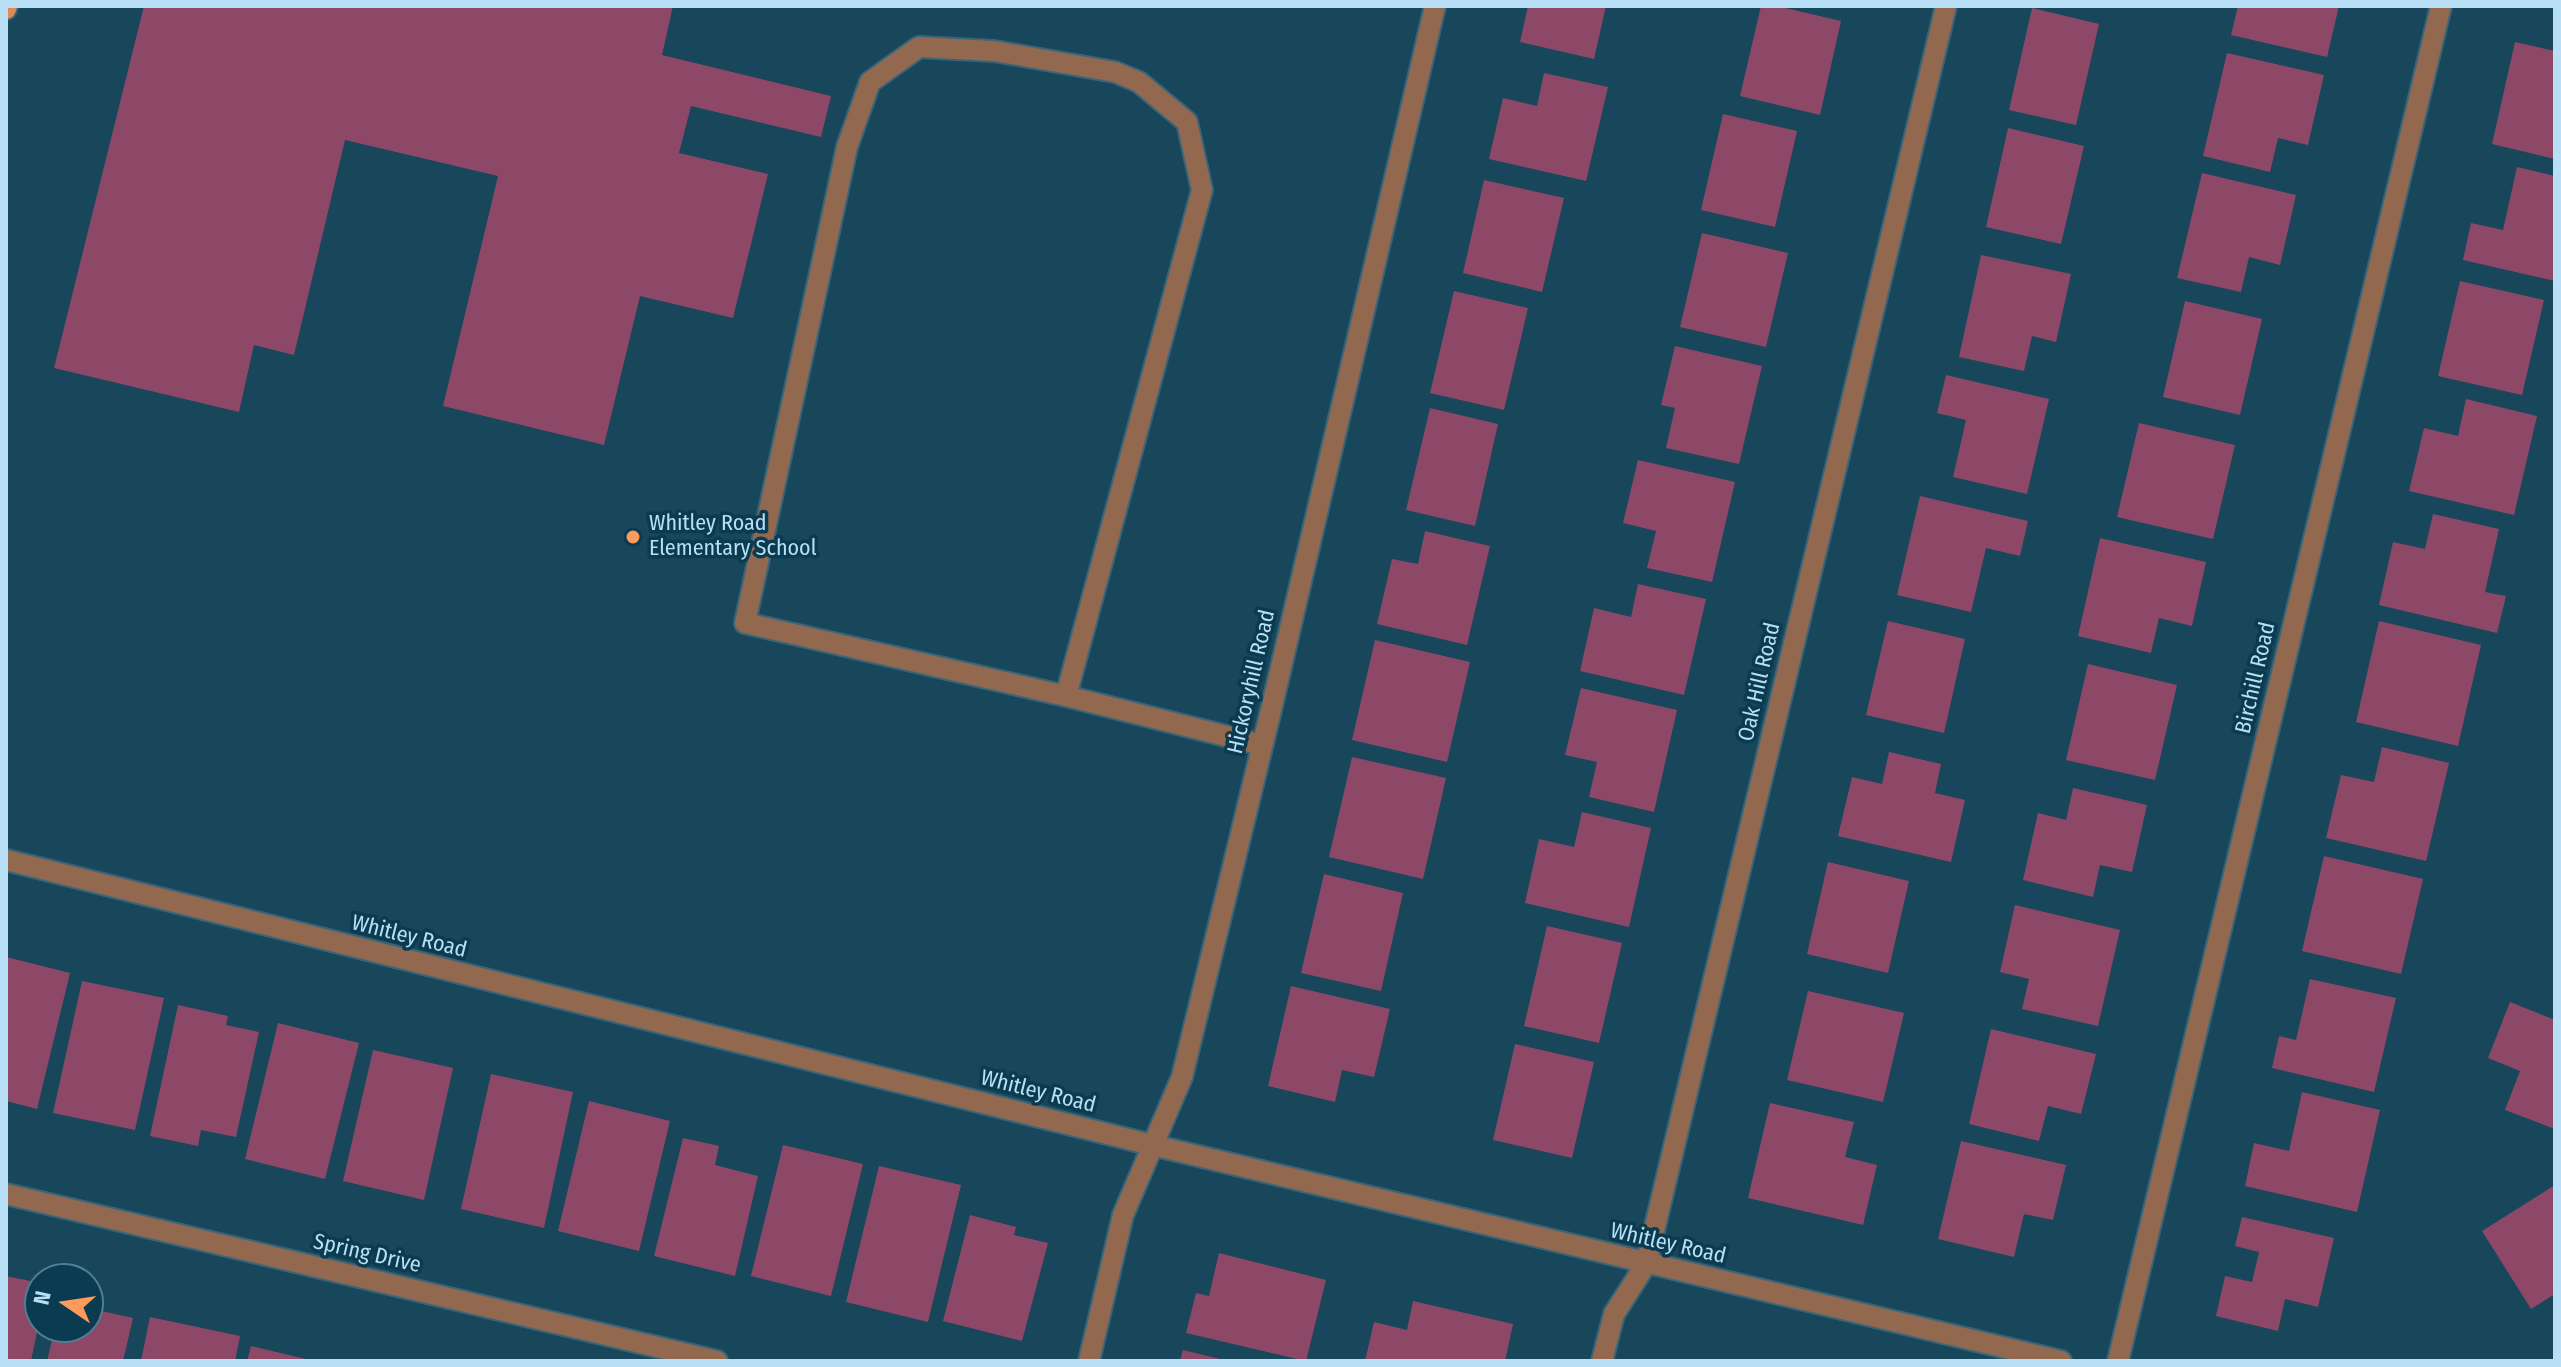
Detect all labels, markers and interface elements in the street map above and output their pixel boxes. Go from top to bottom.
place label: Whitley Road Elementary School [649,511,816,562]
marker: Whitley Road Elementary School [624,528,642,546]
street label: Hickoryhill Road [1223,607,1281,757]
street label: Oak Hill Road [1734,620,1786,744]
street label: Birchill Road [2230,620,2282,736]
street label: Whitley Road [349,910,469,964]
street label: Whitley Road [978,1065,1098,1119]
street label: Whitley Road [1608,1218,1728,1270]
street label: Spring Drive [311,1229,423,1279]
north arrow [24,1263,104,1343]
text: N [27,1288,57,1307]

